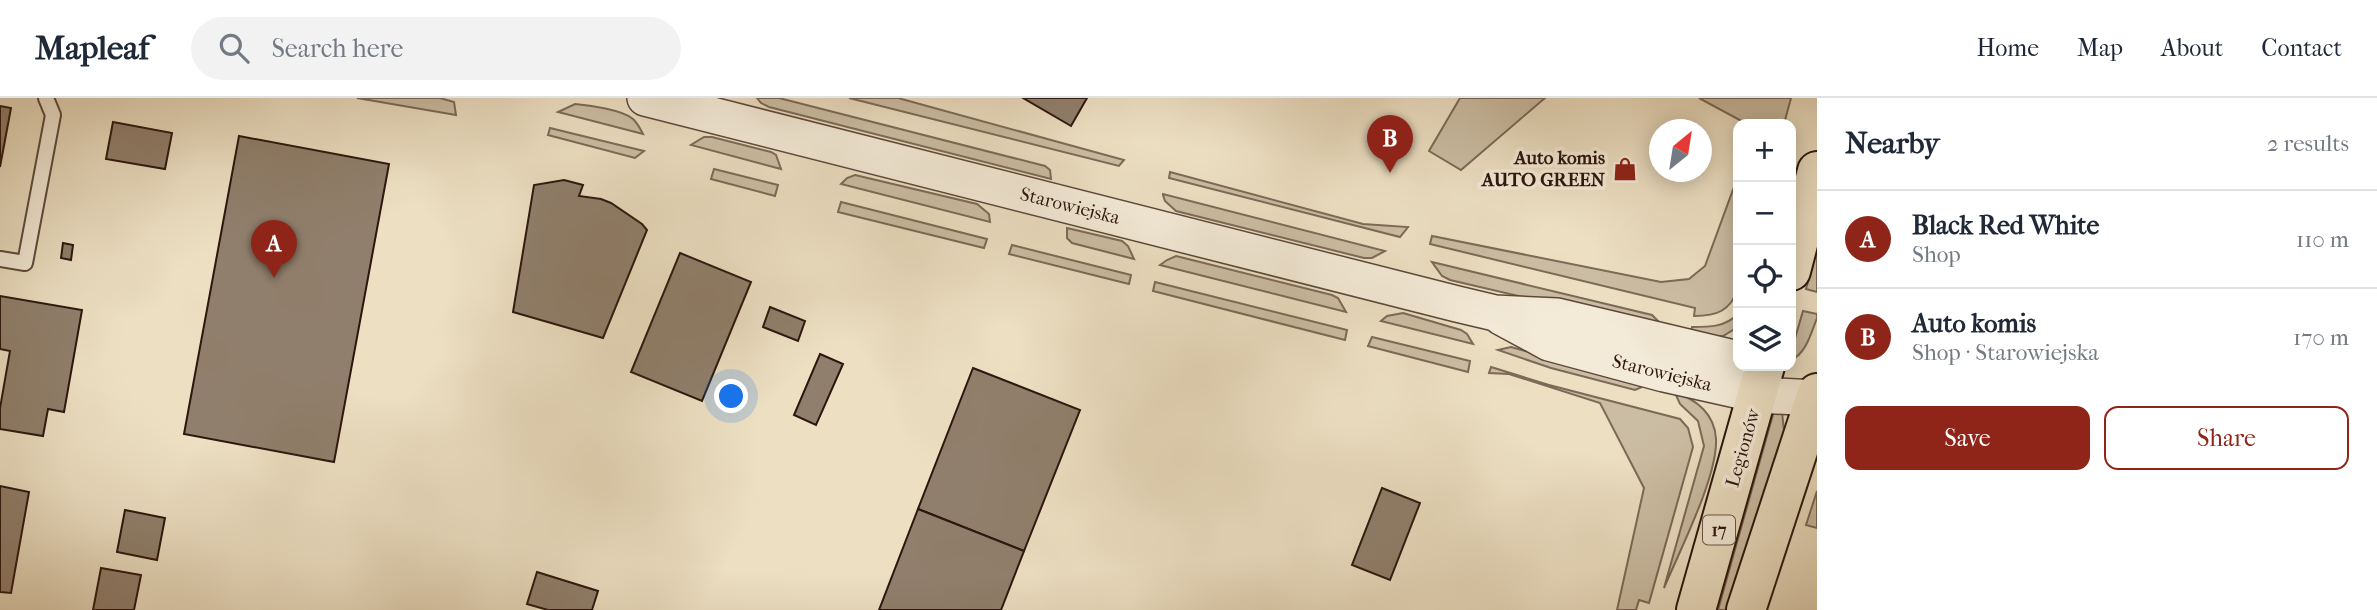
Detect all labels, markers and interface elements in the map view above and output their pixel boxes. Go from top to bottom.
search box [191,17,681,80]
text: Mapleaf [35,29,149,68]
icon: search [215,29,253,67]
text: Search here [271,33,403,64]
text: Home [1977,34,2039,62]
text: Map [2077,34,2123,62]
text: About [2161,34,2223,62]
text: Contact [2261,34,2342,62]
pin: B [1367,115,1413,173]
north arrow [1649,119,1712,182]
map controls [1733,119,1796,371]
button: + [1733,119,1796,182]
text: Nearby [1845,126,1940,161]
text: 2 results [2267,130,2349,157]
place label: Auto komis AUTO GREEN [1481,147,1606,191]
shop icon: Auto komis AUTO GREEN [1611,155,1639,183]
button: − [1733,182,1796,245]
street label: Starowiejska [1018,183,1122,229]
text: Black Red White [1912,210,2099,241]
pin: A [251,220,297,278]
text: A [1861,226,1875,253]
text: 110 m [2296,226,2349,253]
text: Shop [1912,241,1961,268]
button: locate [1733,245,1796,308]
button: layers [1733,308,1796,371]
text: Auto komis [1912,308,2036,339]
text: B [1861,324,1875,351]
text: 170 m [2293,324,2349,351]
text: Shop · Starowiejska [1912,339,2099,366]
street label: Starowiejska [1610,350,1714,396]
your location [714,379,748,413]
street label: Legionów [1721,405,1765,490]
button: Save [1845,406,2090,470]
button: Share [2104,406,2349,470]
road number: 17 [1703,516,1735,544]

